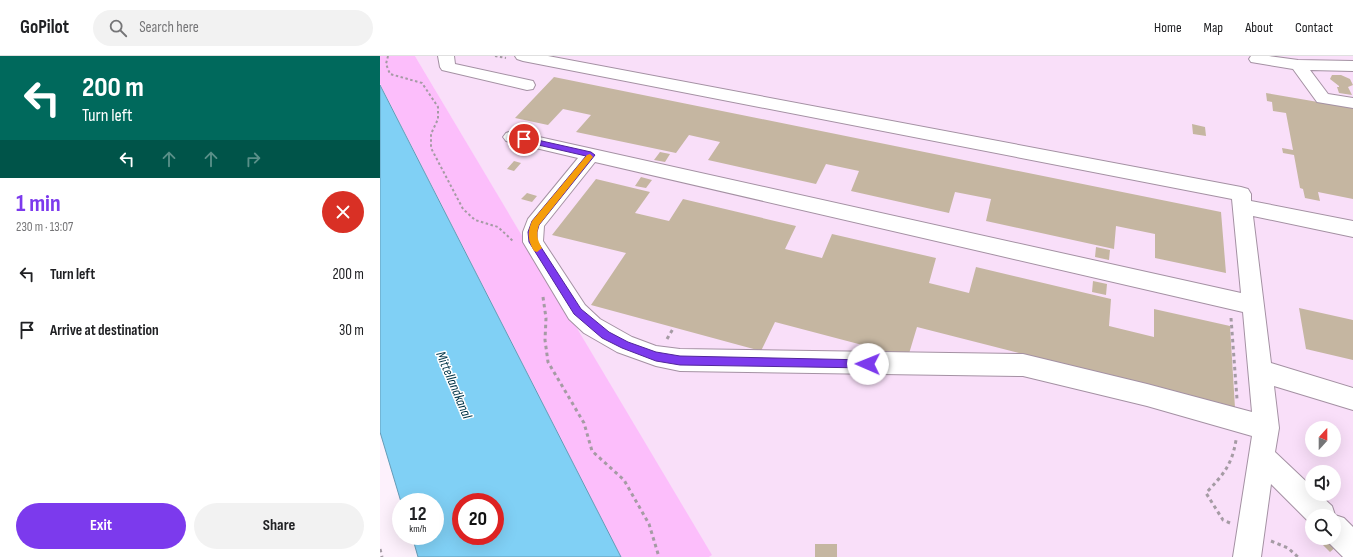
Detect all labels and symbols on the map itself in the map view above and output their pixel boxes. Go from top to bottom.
pin [507,122,541,156]
position arrow [847,343,889,385]
water label: Mittellandkanal [432,349,476,422]
north arrow [1305,421,1341,457]
speed limit sign: 20 [452,493,504,545]

